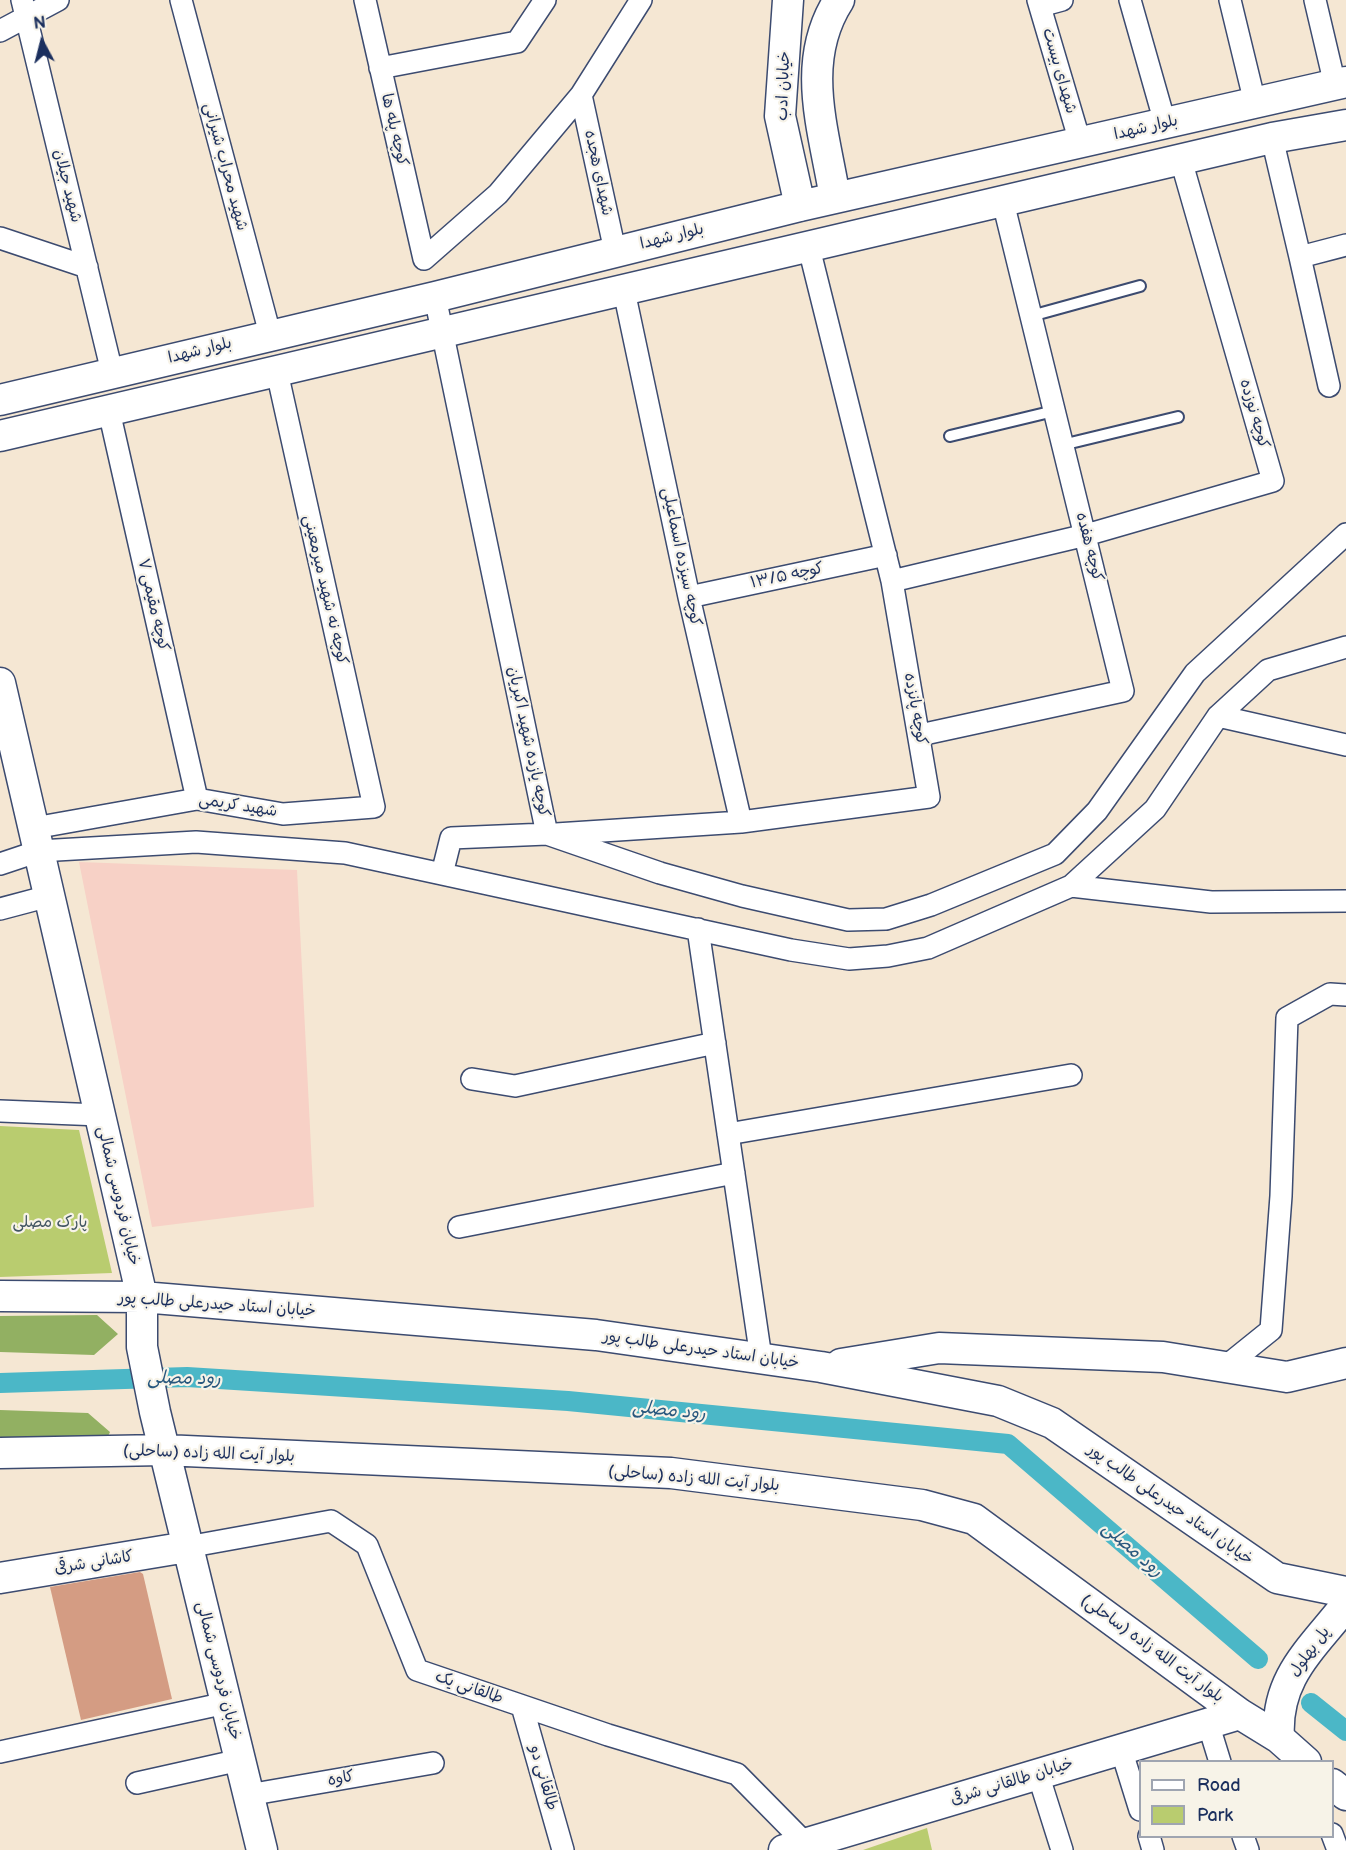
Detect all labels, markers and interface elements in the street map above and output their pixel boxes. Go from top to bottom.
north arrow [12,12,72,72]
text: N [33,13,47,34]
street label: شهدای بیست [1038,26,1080,116]
street label: خیابان ادب [773,51,795,121]
street label: کوچه پله ها [376,92,412,168]
street label: شهید محراب شیرانی [199,101,251,233]
street label: بلوار شهدا [1112,111,1180,145]
street label: شهدای هجده [580,128,616,218]
street label: شهید جیلان [49,147,85,225]
street label: بلوار شهدا [638,220,706,254]
street label: بلوار شهدا [166,334,234,368]
street label: کوچه نوزده [1235,377,1273,451]
street label: کوچه سیزده اسماعیلی [657,486,705,628]
street label: کوچه هفده [1071,511,1107,583]
street label: کوچه نه شهید میرمعینی [298,513,352,667]
street label: کوچه مقیمی ۷ [133,557,173,653]
street label: کوچه ۱۳/۵ [749,559,825,593]
street label: کوچه یازده شهید اکبریان [503,665,553,819]
street label: کوچه پانزده [899,671,931,747]
street label: شهید کریمی [197,790,279,822]
street label: خیابان فردوسی شمالی [93,1125,143,1267]
park label: پارک مصلی [13,1213,87,1233]
street label: خیابان استاد حیدرعلی طالب پور [118,1289,316,1321]
street label: خیابان استاد حیدرعلی طالب پور [602,1327,800,1373]
water label: رود مصلی [147,1368,221,1390]
water label: رود مصلی [631,1396,707,1426]
street label: خیابان استاد حیدرعلی طالب پور [1083,1440,1257,1570]
street label: بلوار آیت الله زاده (ساحلی) [123,1441,295,1467]
street label: بلوار آیت الله زاده (ساحلی) [608,1462,780,1496]
water label: رود مصلی [1097,1518,1167,1582]
street label: کاشانی شرقی [53,1547,135,1579]
street label: بلوار آیت الله زاده (ساحلی) [1077,1591,1227,1707]
street label: خیابان فردوسی شمالی [191,1600,245,1742]
street label: پل بهلول [1285,1623,1335,1681]
street label: طالقانی یک [432,1667,506,1709]
street label: طالقانی دو [525,1743,561,1813]
street label: خیابان طالقانی شرقی [948,1754,1076,1810]
legend [1139,1760,1334,1838]
street label: کاوه [326,1767,356,1791]
text: Road [1197,1775,1241,1796]
text: Park [1197,1805,1233,1826]

